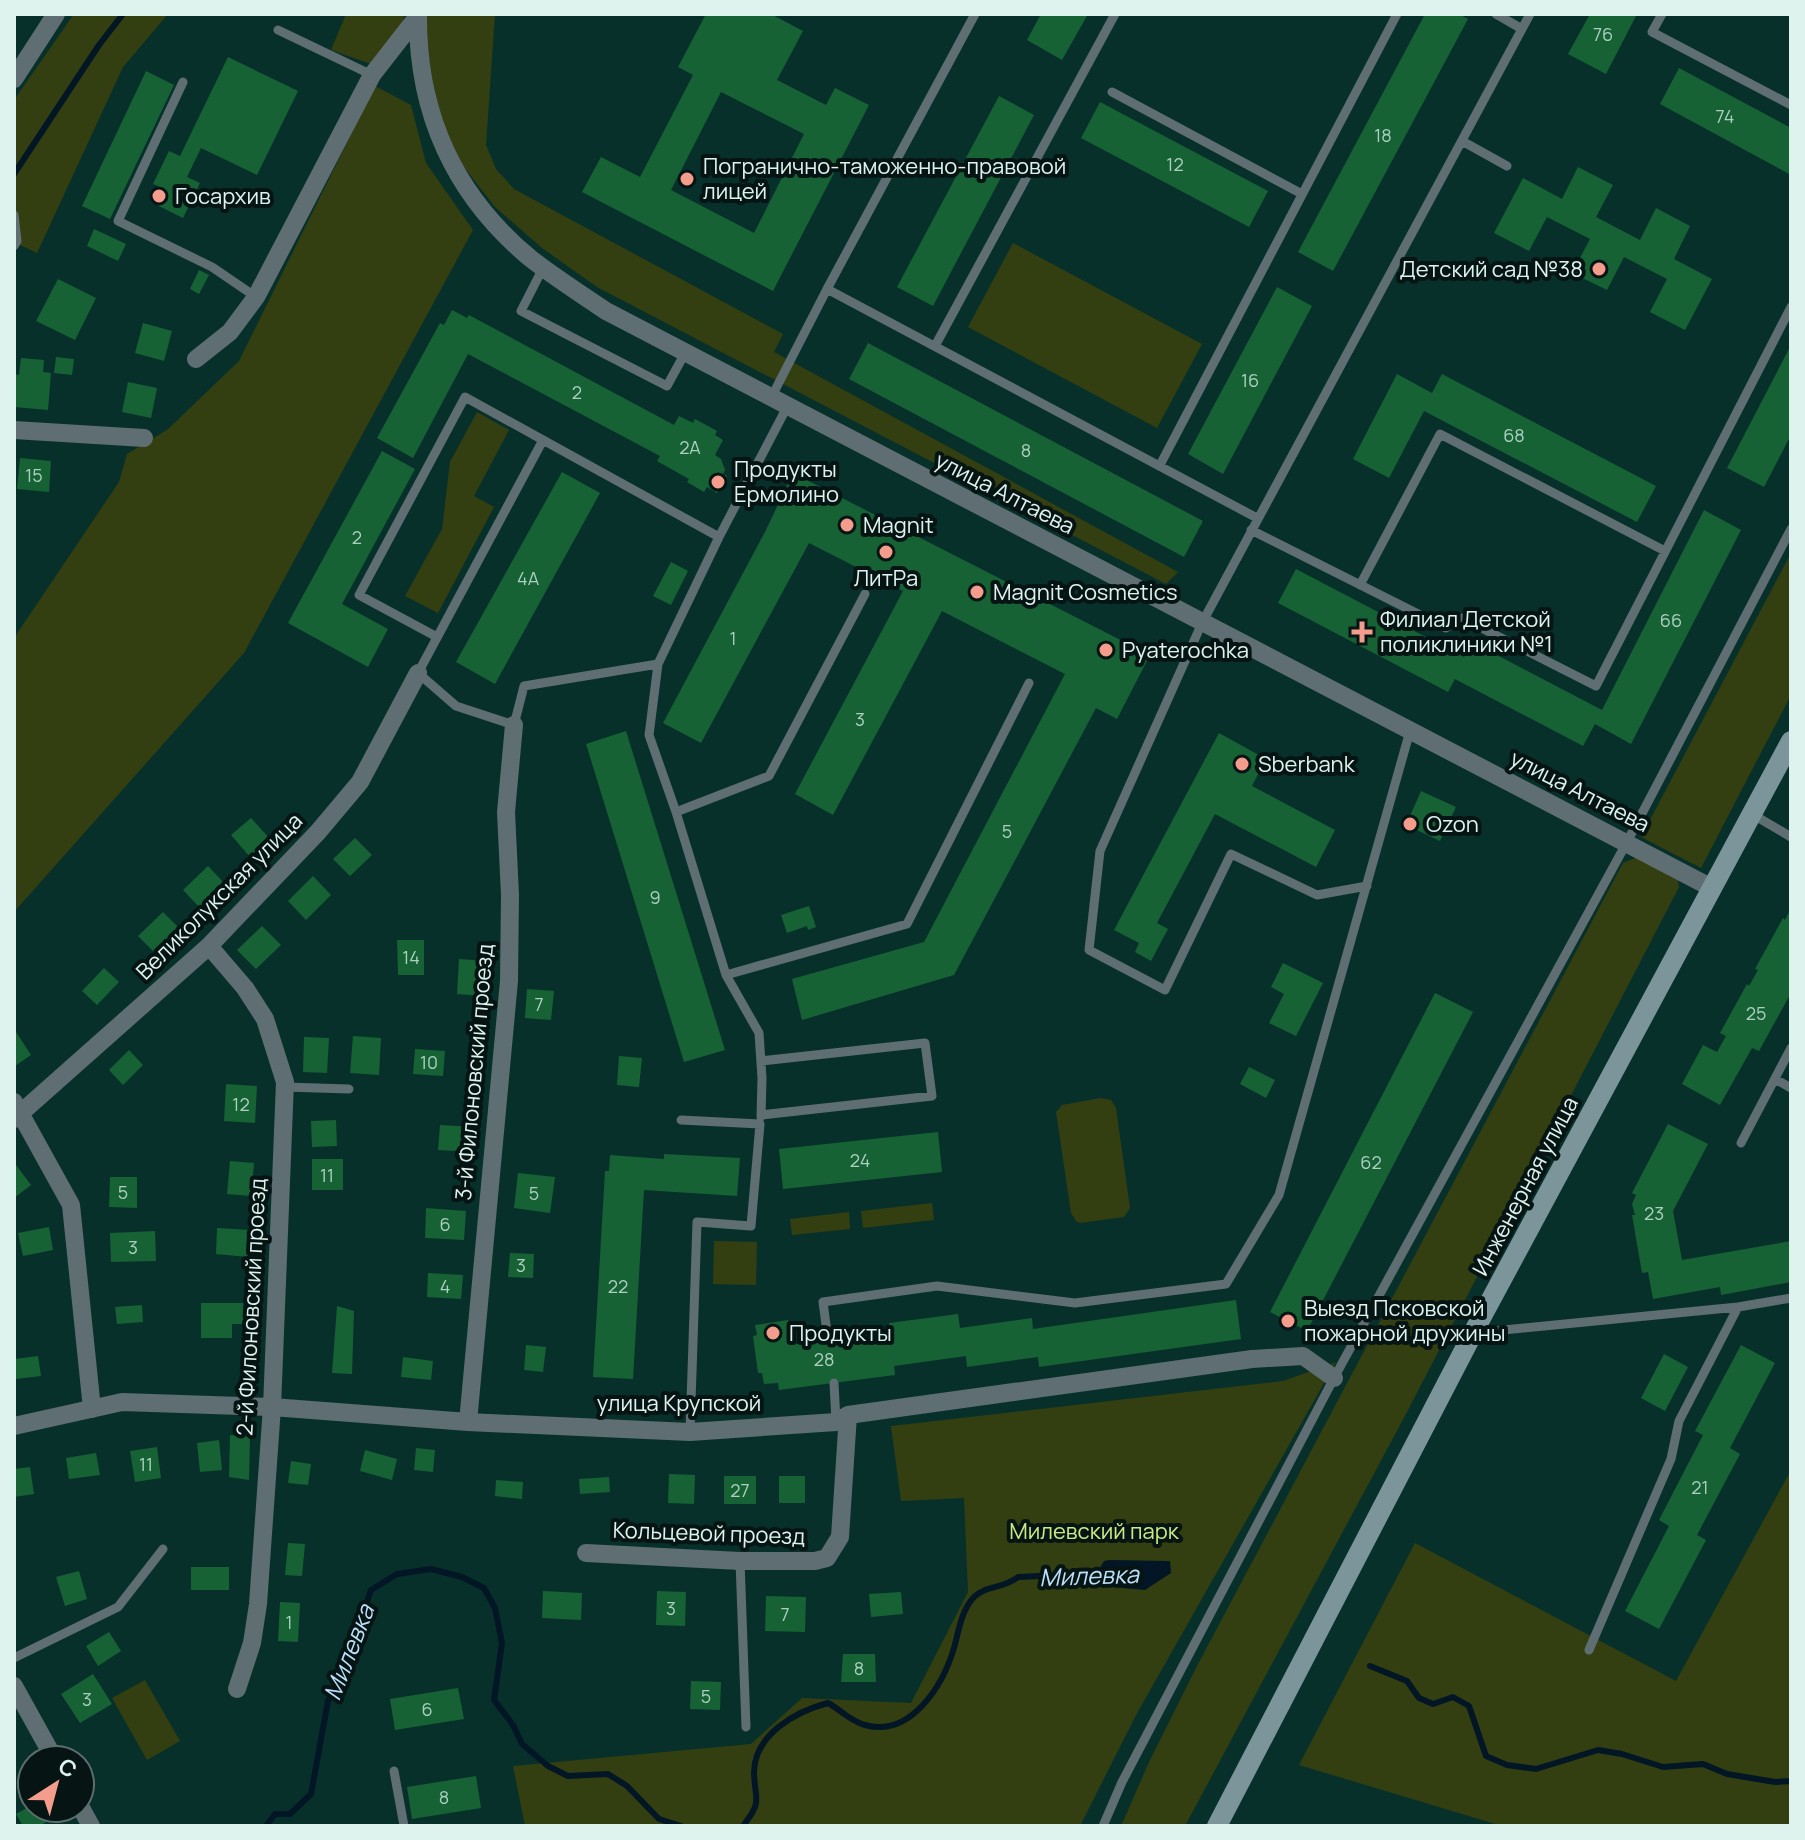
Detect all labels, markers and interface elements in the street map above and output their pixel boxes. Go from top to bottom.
house number: 76 [1593,22,1613,46]
house number: 74 [1716,104,1734,128]
house number: 18 [1374,123,1392,147]
place label: Погранично-таможенно-правовой лицей [703,151,1066,206]
house number: 12 [1166,152,1184,176]
marker: Погранично-таможенно-правовой лицей [678,170,696,188]
place label: Госархив [175,181,271,211]
marker: Госархив [150,187,168,205]
place label: Детский сад №38 [1399,254,1583,284]
marker: Детский сад №38 [1590,260,1608,278]
house number: 16 [1241,368,1259,392]
house number: 2 [572,380,582,404]
house number: 68 [1503,423,1525,447]
house number: 2А [679,435,701,459]
house number: 8 [1021,438,1031,462]
street label: улица Алтаева [930,445,1080,541]
place label: Продукты Ермолино [734,454,839,509]
house number: 15 [25,463,43,487]
marker: Продукты Ермолино [709,473,727,491]
place label: Magnit [863,510,934,540]
marker: Magnit [838,516,856,534]
house number: 2 [352,525,362,549]
marker: ЛитРа [877,543,895,561]
place label: ЛитРа [854,563,918,593]
house number: 4А [517,566,540,590]
place label: Magnit Cosmetics [993,577,1177,607]
marker: Magnit Cosmetics [968,583,986,601]
place label: Филиал Детской поликлиники №1 [1380,604,1553,659]
house number: 66 [1660,608,1682,632]
marker: Филиал Детской поликлиники №1 [1351,621,1373,643]
house number: 1 [729,626,737,650]
place label: Pyaterochka [1122,635,1249,665]
marker: Pyaterochka [1097,641,1115,659]
house number: 3 [855,707,865,731]
street label: улица Алтаева [1505,743,1655,839]
place label: Sberbank [1258,749,1356,779]
marker: Sberbank [1233,755,1251,773]
street label: Великолукская улица [129,806,309,986]
place label: Ozon [1426,809,1479,839]
marker: Ozon [1401,815,1419,833]
house number: 5 [1002,819,1012,843]
house number: 9 [649,885,661,909]
street label: 3-й Филоновский проезд [448,942,500,1202]
house number: 14 [402,945,420,969]
house number: 7 [534,992,544,1016]
house number: 25 [1746,1001,1766,1025]
house number: 10 [420,1050,438,1074]
street label: Инженерная улица [1465,1091,1585,1281]
house number: 12 [232,1092,250,1116]
house number: 24 [850,1148,870,1172]
house number: 62 [1360,1150,1382,1174]
house number: 11 [320,1163,334,1187]
street label: 2-й Филоновский проезд [229,1177,273,1437]
house number: 5 [118,1180,128,1204]
house number: 5 [529,1181,539,1205]
house number: 23 [1644,1201,1664,1225]
house number: 6 [439,1212,451,1236]
house number: 3 [128,1235,138,1259]
house number: 3 [516,1253,526,1277]
house number: 4 [440,1274,450,1298]
house number: 22 [608,1274,628,1298]
place label: Выезд Псковской пожарной дружины [1304,1293,1505,1348]
marker: Выезд Псковской пожарной дружины [1279,1312,1297,1330]
place label: Продукты [789,1318,892,1348]
marker: Продукты [764,1324,782,1342]
house number: 28 [814,1347,834,1371]
street label: улица Крупской [597,1388,761,1418]
house number: 11 [139,1452,153,1476]
house number: 21 [1691,1475,1709,1499]
house number: 27 [730,1478,750,1502]
street label: Кольцевой проезд [612,1515,806,1551]
park label: Милевский парк [1009,1516,1180,1546]
water label: Милевка [1039,1557,1141,1593]
house number: 3 [666,1596,676,1620]
water label: Милевка [315,1598,382,1704]
house number: 7 [780,1602,790,1626]
house number: 1 [285,1610,293,1634]
house number: 8 [854,1656,864,1680]
house number: 5 [701,1684,711,1708]
house number: 3 [82,1687,92,1711]
house number: 6 [421,1697,433,1721]
north arrow [16,1744,96,1824]
text: С [52,1751,83,1785]
house number: 8 [439,1785,449,1809]

